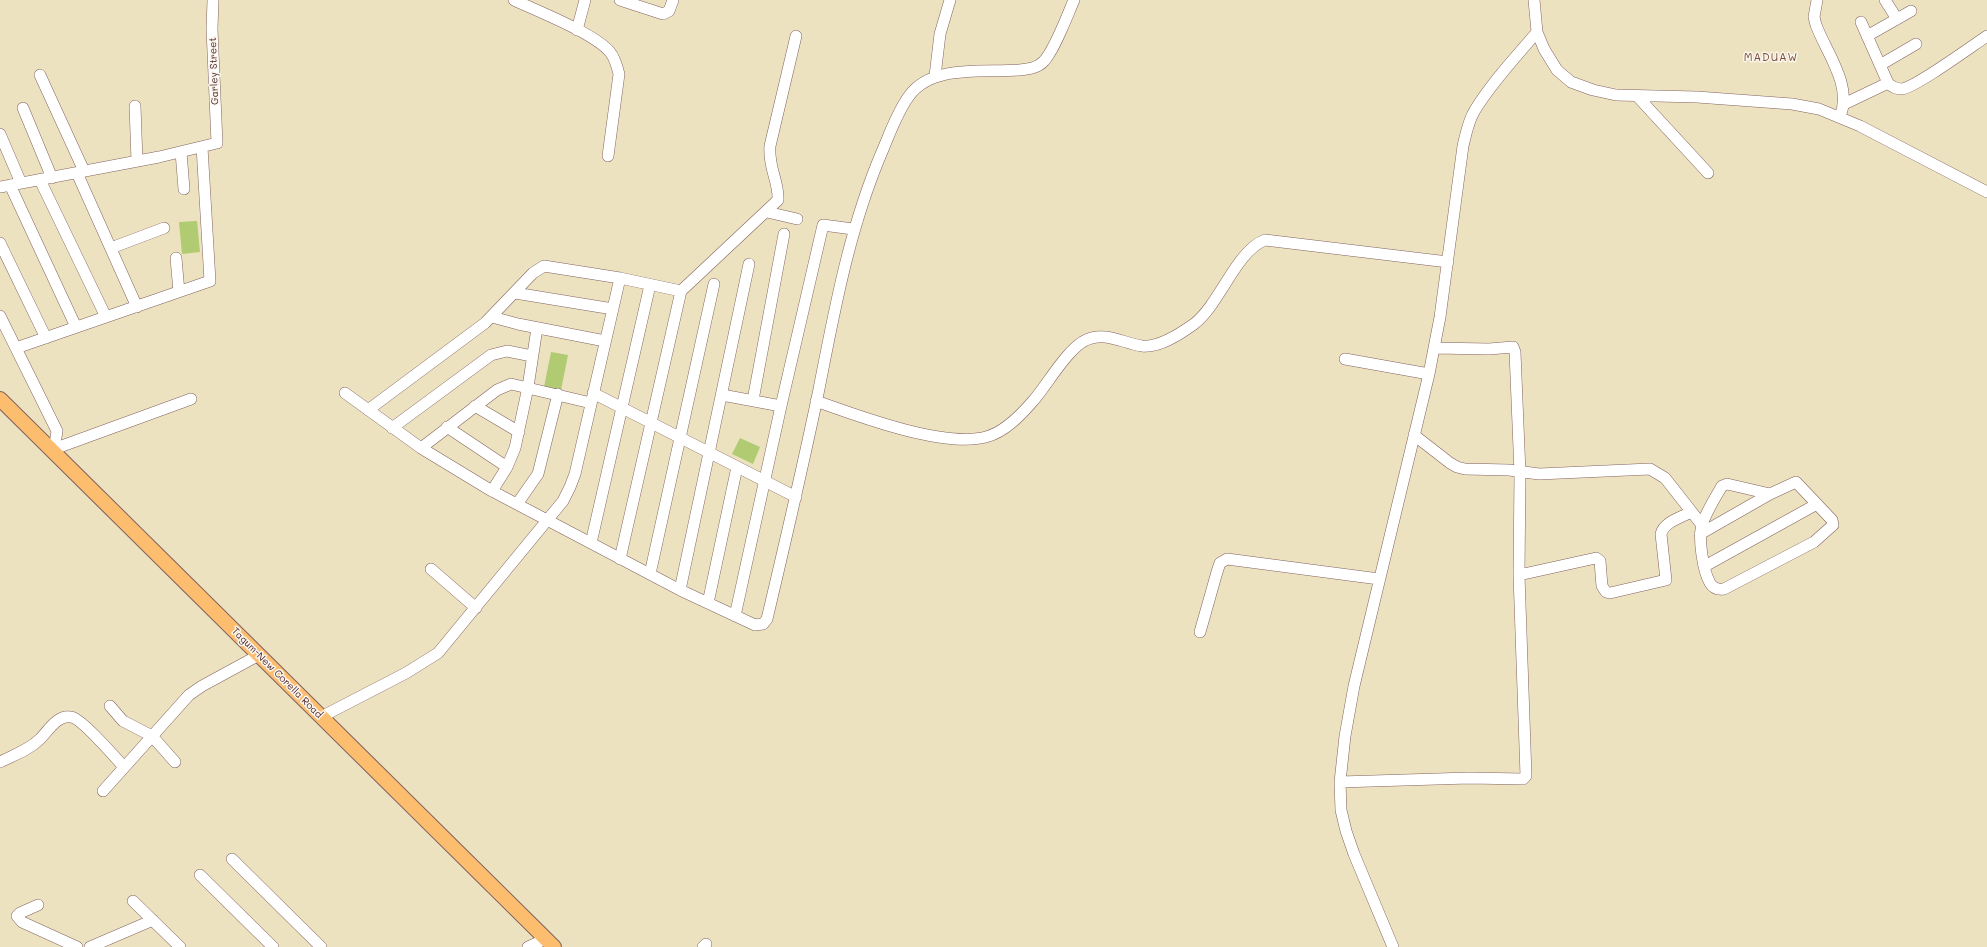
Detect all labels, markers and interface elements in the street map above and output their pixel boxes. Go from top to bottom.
street label: Garley Street [207,37,221,105]
district label: MADUAW [1744,51,1798,65]
street label: Tagum-New Corella Road [229,625,325,721]

